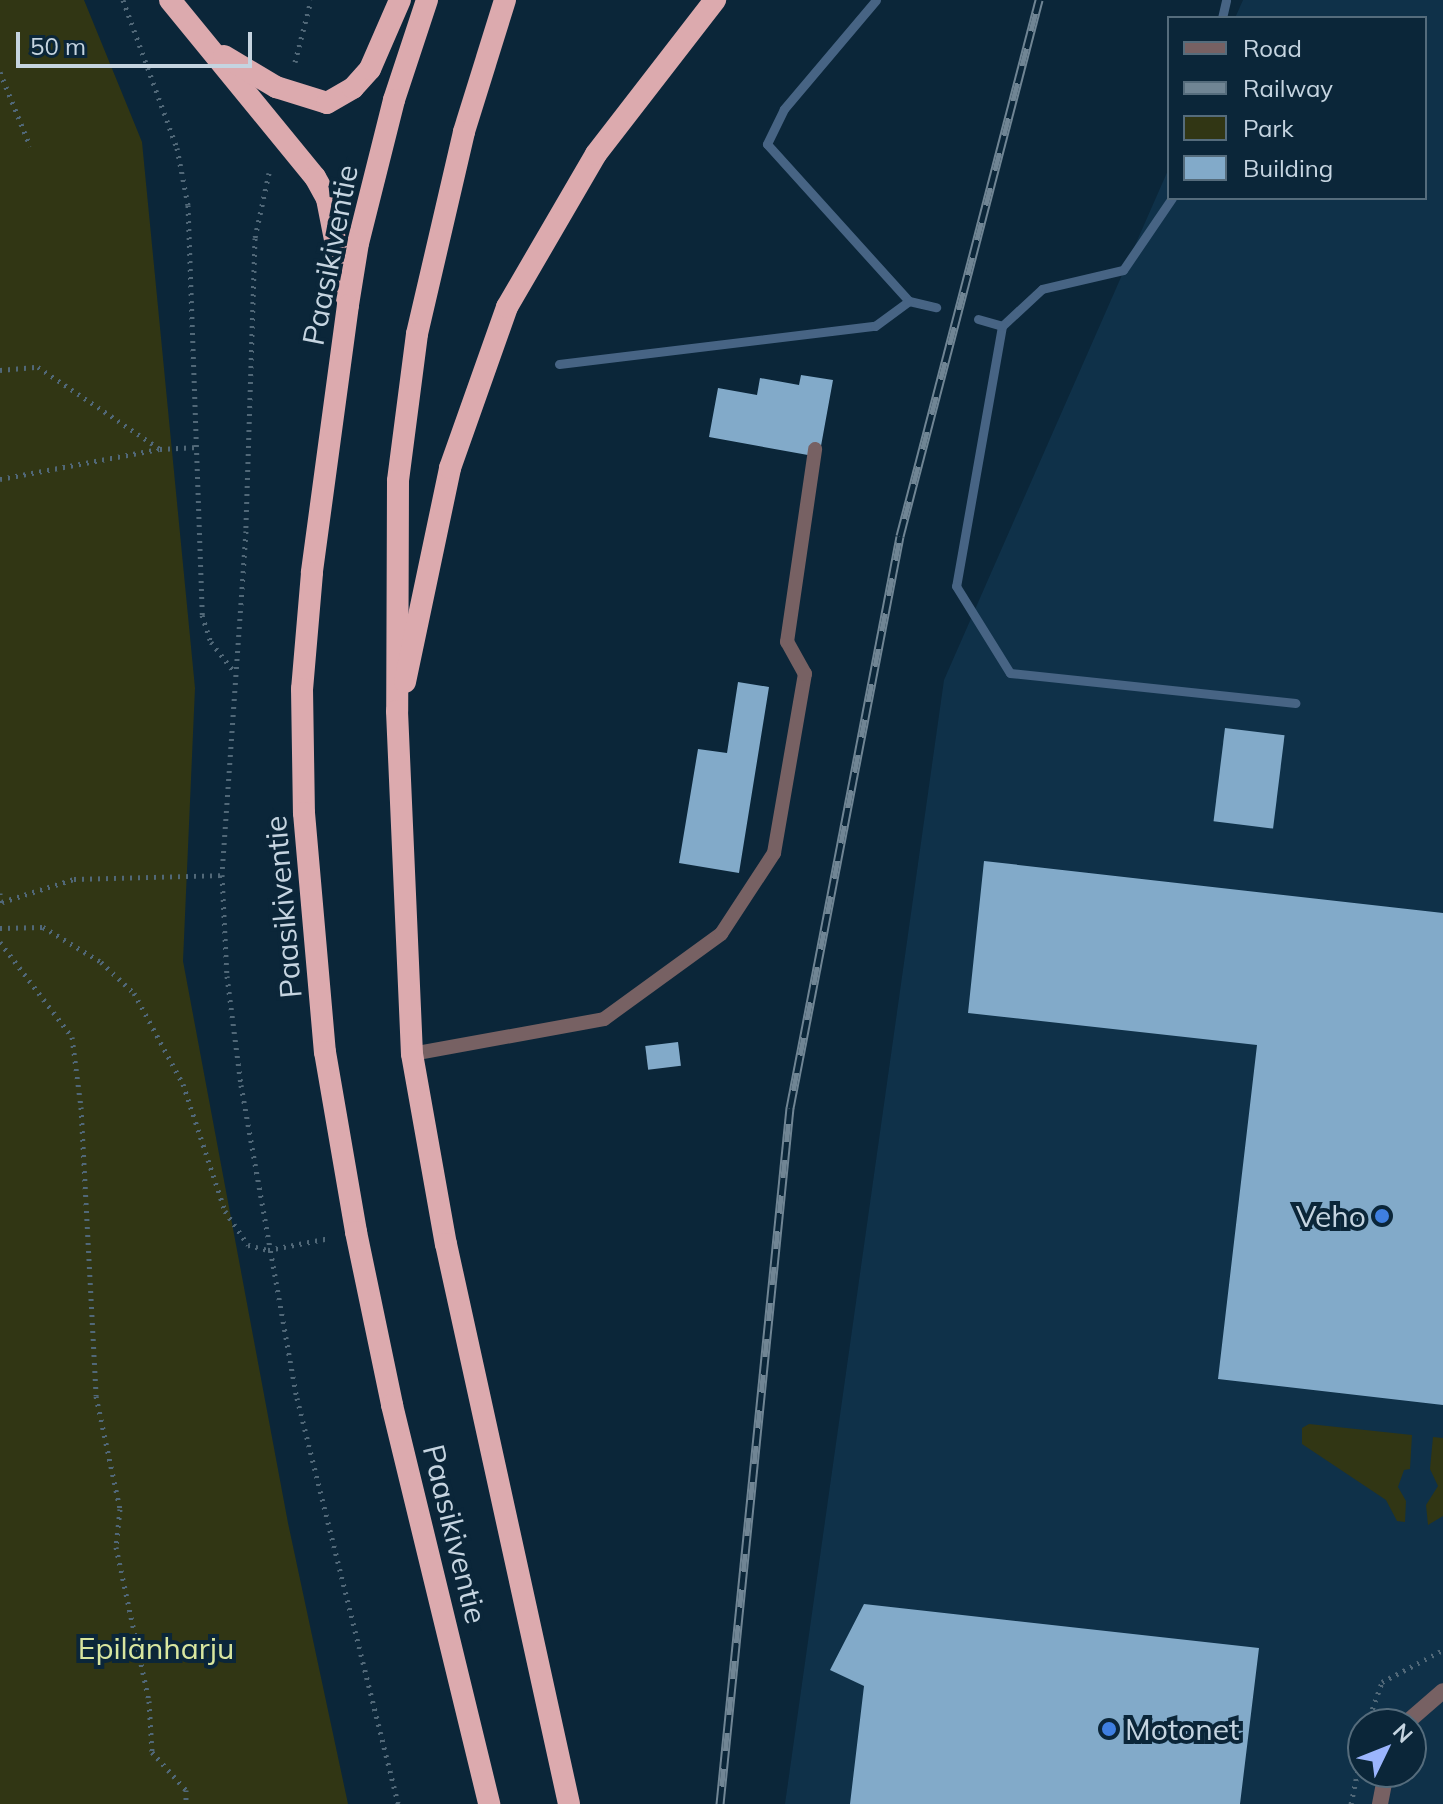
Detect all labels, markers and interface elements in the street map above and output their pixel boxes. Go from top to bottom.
scale bar [20,16,256,66]
legend [1167,16,1427,200]
text: 50 m [30,31,86,61]
text: Road [1243,33,1302,63]
text: Railway [1243,73,1333,103]
text: Park [1243,113,1294,143]
text: Building [1243,153,1333,183]
street label: Paasikiventie [295,162,365,348]
street label: Paasikiventie [257,814,309,1000]
place label: Veho [1296,1198,1366,1234]
marker: Veho [1373,1207,1391,1225]
street label: Paasikiventie [415,1441,495,1627]
park label: Epilänharju [78,1630,234,1666]
north arrow [1347,1708,1427,1788]
place label: Motonet [1125,1711,1240,1747]
text: N [1387,1717,1419,1749]
marker: Motonet [1100,1720,1118,1738]

